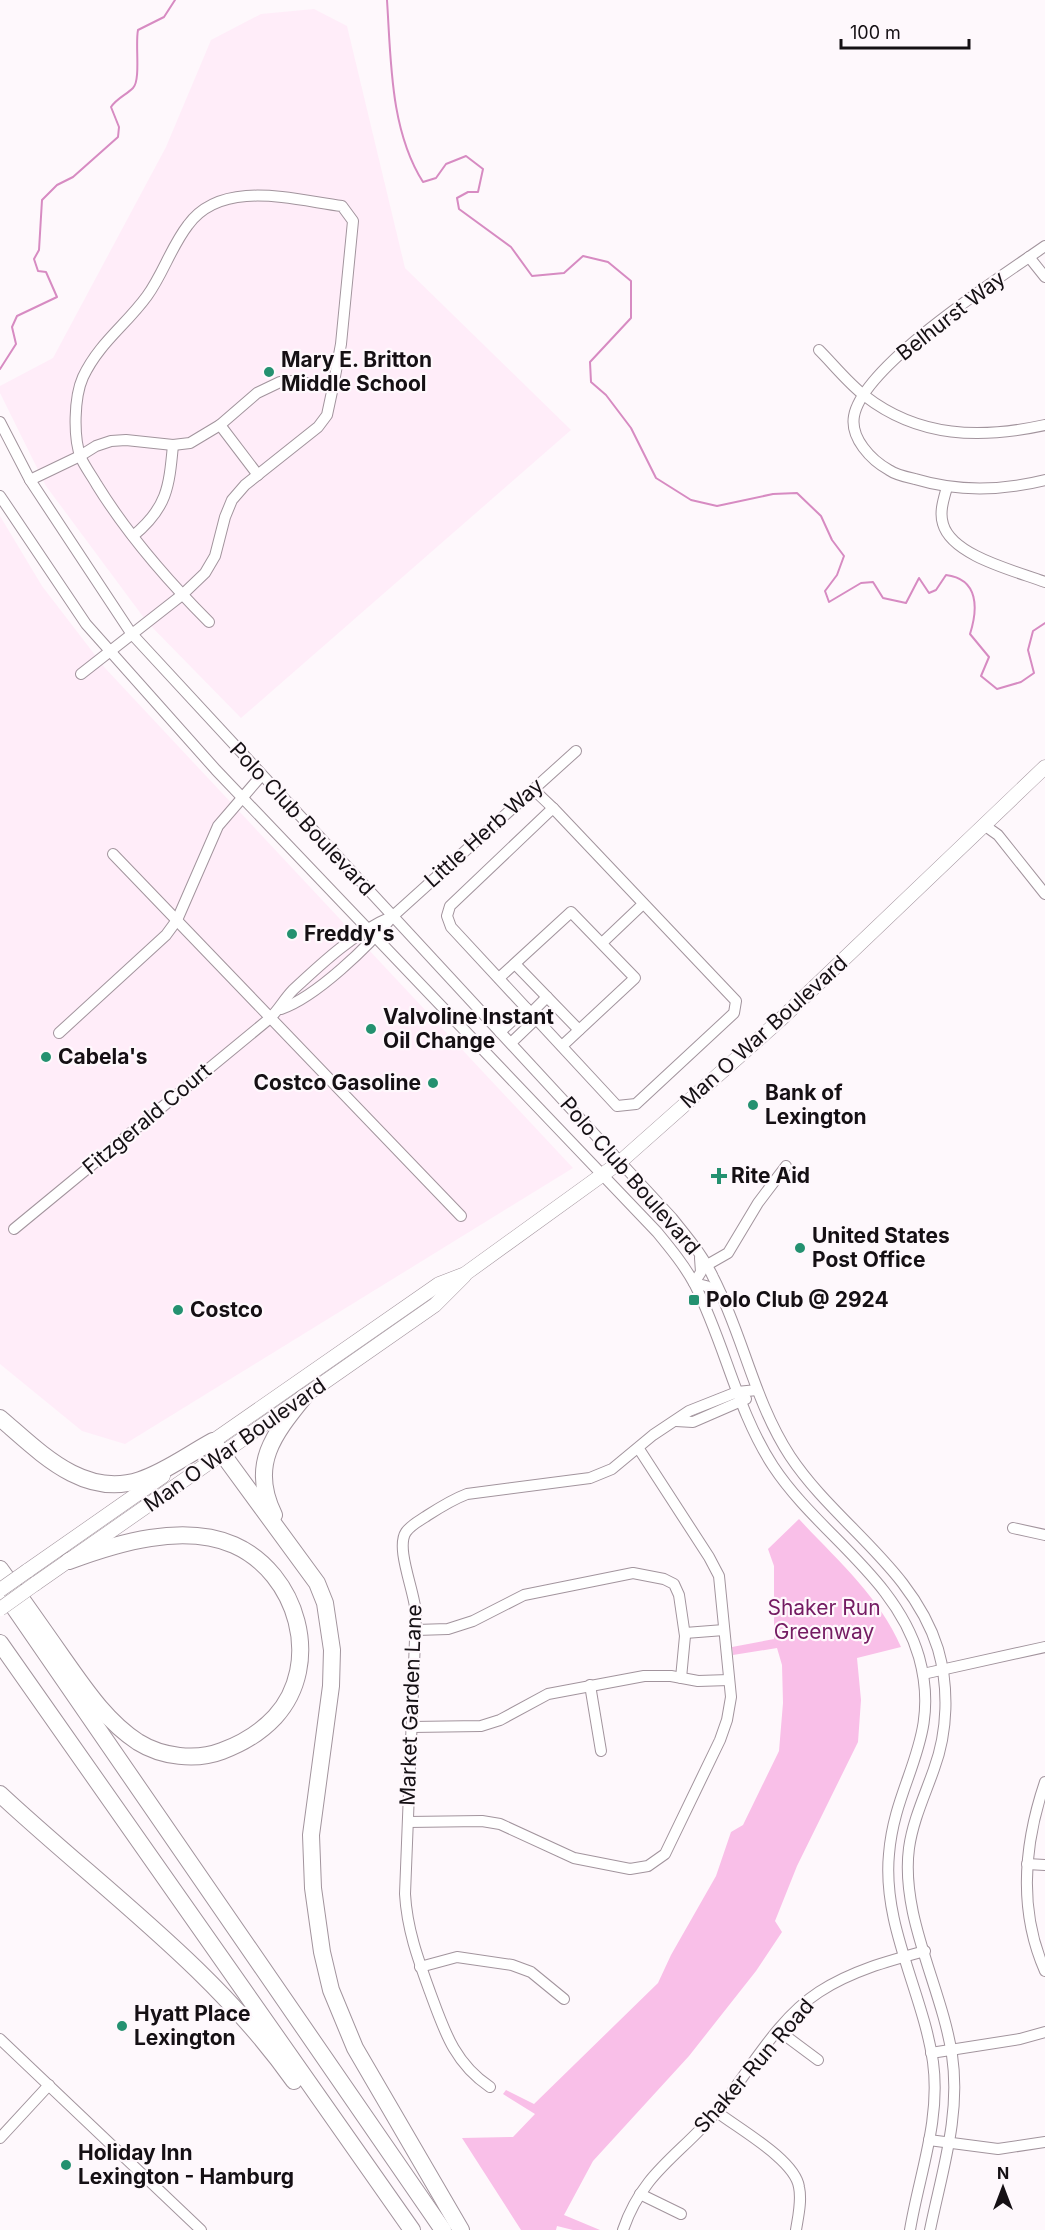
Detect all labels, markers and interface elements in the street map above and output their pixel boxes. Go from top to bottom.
scale bar [841,12,968,50]
text: 100 m [850,22,901,43]
street label: Belhurst Way [892,265,1010,366]
place label: Mary E. Britton Middle School [281,347,432,396]
marker: Mary E. Britton Middle School [262,365,276,379]
street label: Polo Club Boulevard [225,737,380,901]
street label: Little Herb Way [419,773,548,892]
place label: Freddy's [304,921,395,946]
marker: Freddy's [285,927,299,941]
street label: Man O War Boulevard [675,950,852,1113]
place label: Valvoline Instant Oil Change [383,1004,554,1053]
marker: Valvoline Instant Oil Change [364,1022,378,1036]
place label: Cabela's [58,1044,148,1069]
marker: Cabela's [39,1050,53,1064]
street label: Fitzgerald Court [77,1058,216,1180]
place label: Costco Gasoline [254,1070,421,1095]
marker: Costco Gasoline [426,1076,440,1090]
place label: Bank of Lexington [765,1080,867,1129]
street label: Polo Club Boulevard [555,1092,706,1260]
marker: Bank of Lexington [746,1098,760,1112]
place label: Rite Aid [731,1163,810,1188]
marker: Rite Aid [712,1169,726,1183]
place label: United States Post Office [812,1223,950,1272]
marker: United States Post Office [793,1241,807,1255]
place label: Polo Club @ 2924 [706,1287,889,1312]
marker: Polo Club @ 2924 [687,1293,701,1307]
place label: Costco [190,1297,263,1322]
marker: Costco [171,1303,185,1317]
street label: Man O War Boulevard [139,1372,330,1517]
park label: Shaker Run Greenway [767,1595,881,1644]
street label: Market Garden Lane [394,1604,427,1806]
street label: Shaker Run Road [689,1993,819,2138]
place label: Hyatt Place Lexington [134,2001,251,2050]
marker: Hyatt Place Lexington [115,2019,129,2033]
place label: Holiday Inn Lexington - Hamburg [78,2140,294,2189]
marker: Holiday Inn Lexington - Hamburg [59,2158,73,2172]
north arrow [973,2158,1033,2218]
text: N [997,2163,1009,2183]

